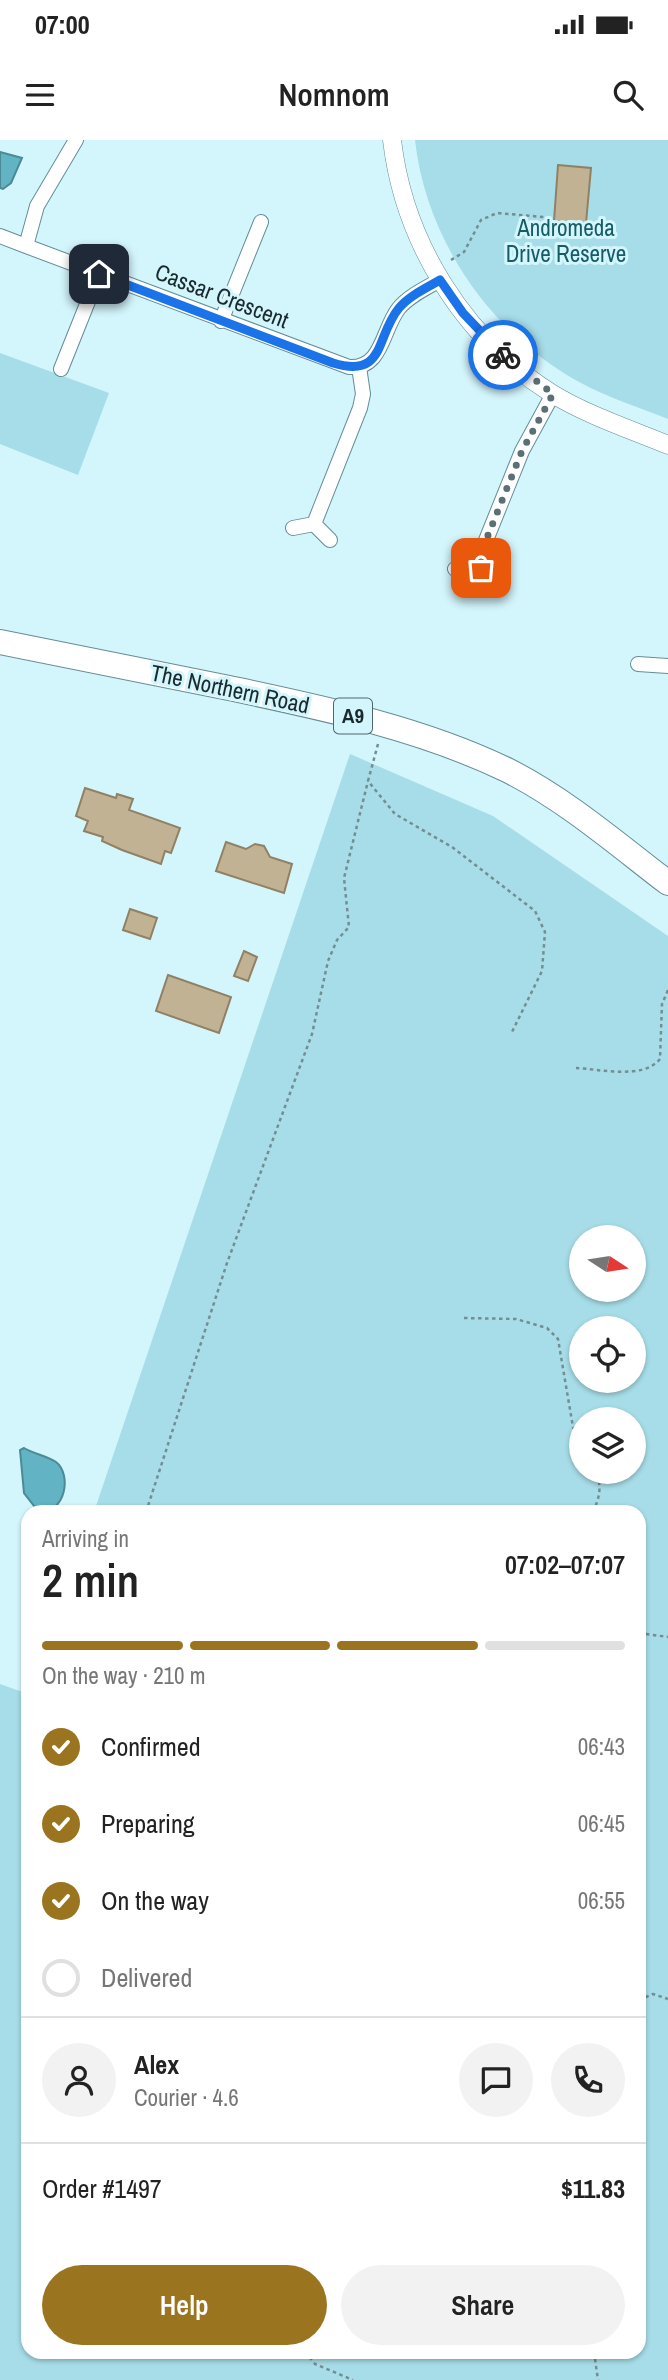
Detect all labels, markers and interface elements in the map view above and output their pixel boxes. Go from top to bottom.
text: 07:00 [35,7,90,42]
text: Nomnom [278,73,390,116]
icon: menu [21,76,59,114]
icon: search [609,76,647,114]
park label: Andromeda Drive Reserve [506,212,626,269]
pin [69,244,129,304]
icon: home [80,255,118,293]
street label: Cassar Crescent [151,256,293,335]
courier [468,320,538,390]
icon: bike [484,336,522,374]
pin [451,538,511,598]
icon: bag [462,549,500,587]
street label: The Northern Road [148,657,312,720]
road number: A9 [334,698,372,734]
north arrow [569,1225,646,1302]
map controls [569,1225,646,1484]
button: locate [569,1316,646,1393]
button: layers [569,1407,646,1484]
text: Arriving in [42,1523,129,1554]
text: 07:02–07:07 [505,1547,625,1582]
text: 2 min [42,1549,139,1611]
text: On the way · 210 m [42,1660,206,1691]
icon: check [42,1728,80,1766]
text: Confirmed [101,1729,201,1764]
text: 06:43 [578,1731,625,1762]
icon: check [42,1805,80,1843]
text: Preparing [101,1806,195,1841]
text: 06:45 [578,1808,625,1839]
icon: check [42,1882,80,1920]
text: On the way [101,1883,209,1918]
text: 06:55 [578,1885,625,1916]
text: Delivered [101,1960,192,1995]
button: person [42,2043,116,2117]
button: chat [459,2043,533,2117]
button: phone [551,2043,625,2117]
text: Alex [134,2047,179,2082]
text: Courier · 4.6 [134,2082,239,2113]
text: Order #1497 [42,2171,162,2206]
text: $11.83 [561,2171,625,2206]
button: Help [42,2265,327,2345]
button: Share [341,2265,625,2345]

